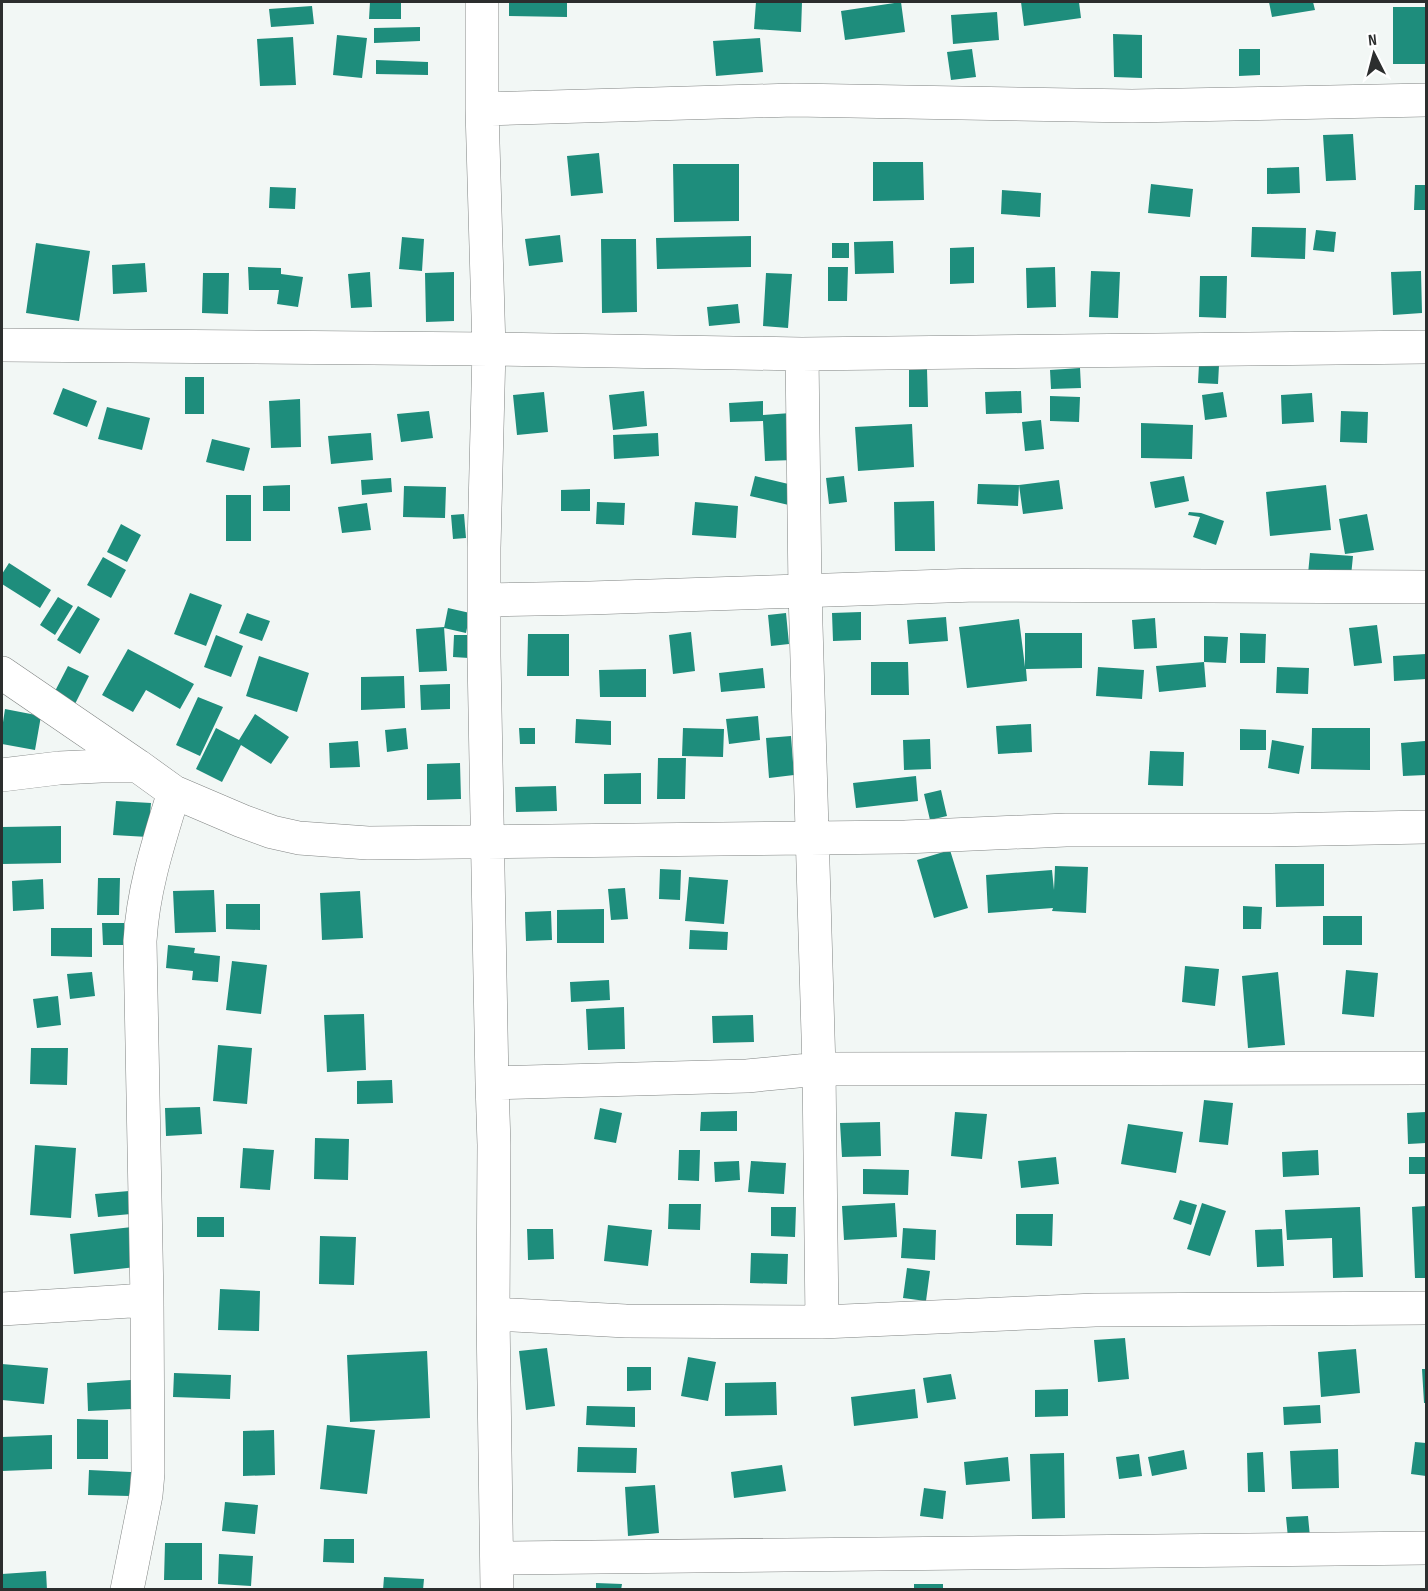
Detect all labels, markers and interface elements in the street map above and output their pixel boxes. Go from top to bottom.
north arrow [1344,24,1404,84]
text: N [1367,31,1378,50]

